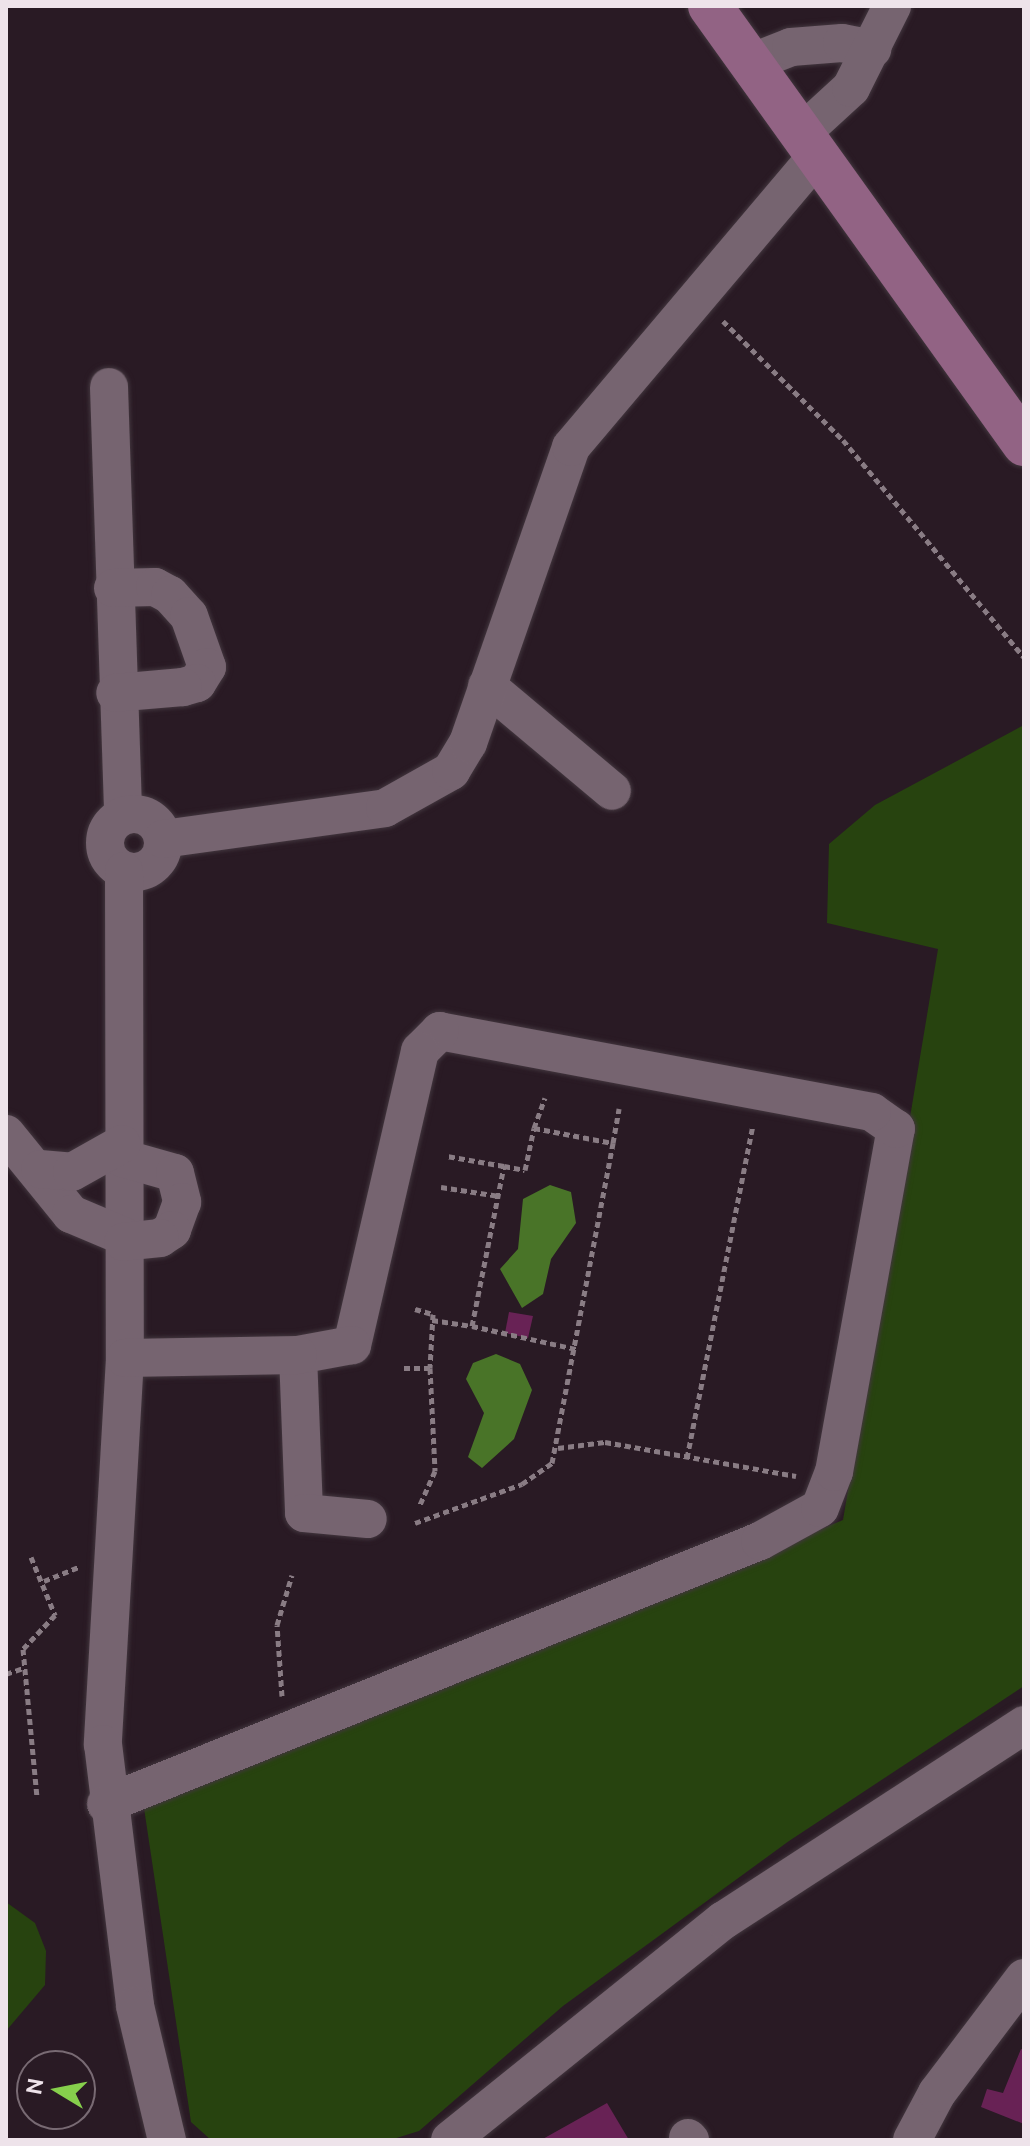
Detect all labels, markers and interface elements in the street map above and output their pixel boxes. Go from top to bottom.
north arrow [16,2050,96,2130]
text: N [20,2076,48,2096]

